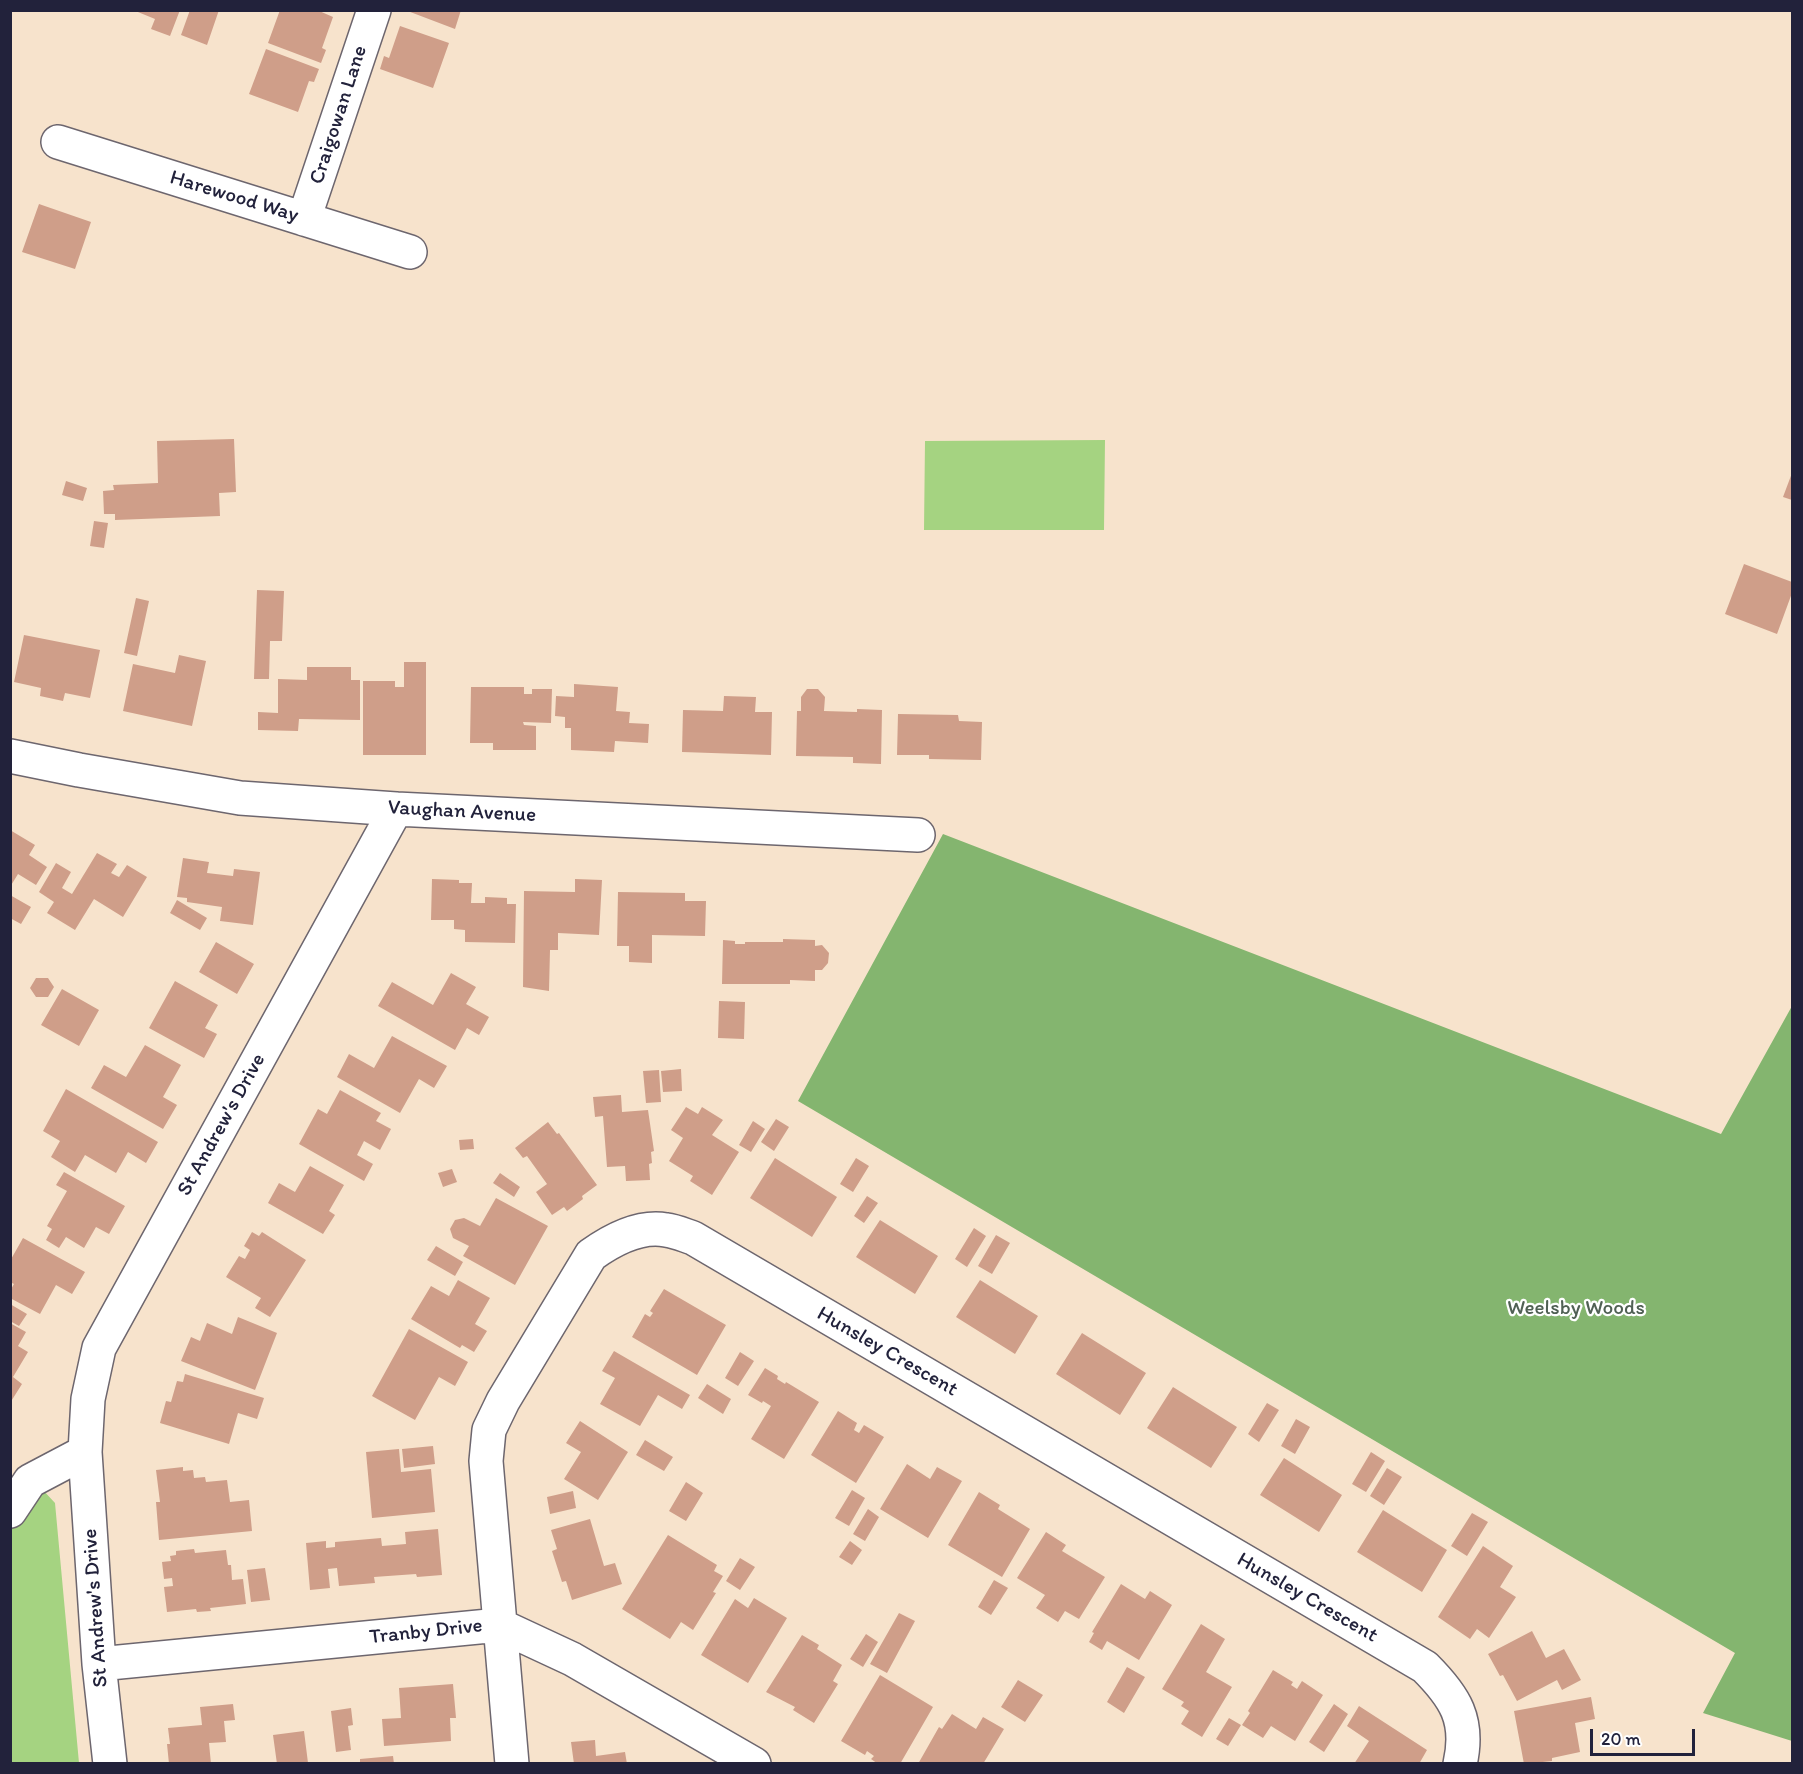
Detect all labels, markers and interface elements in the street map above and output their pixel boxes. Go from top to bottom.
street label: Craigowan Lane [305,42,373,188]
street label: Harewood Way [167,165,301,229]
street label: Vaughan Avenue [387,796,537,828]
street label: St Andrew's Drive [172,1049,272,1201]
park label: Weelsby Woods [1507,1296,1645,1322]
street label: Hunsley Crescent [812,1301,962,1403]
street label: St Andrew's Drive [78,1528,114,1688]
street label: Hunsley Crescent [1232,1547,1382,1649]
street label: Tranby Drive [368,1614,484,1650]
scale bar [1593,1717,1698,1755]
text: 20 m [1601,1728,1641,1750]

